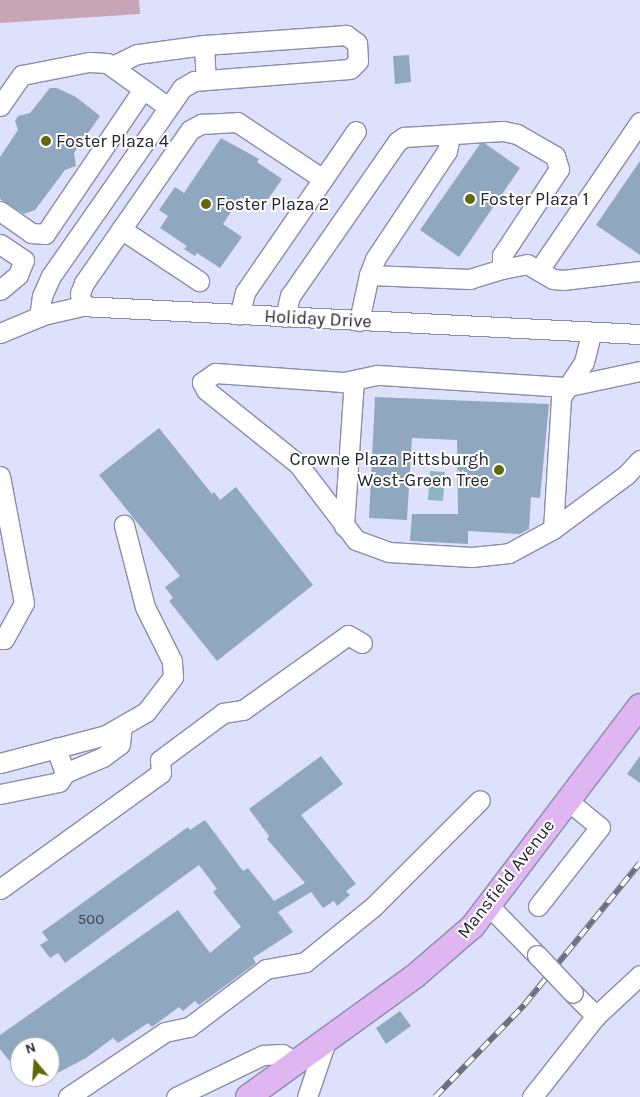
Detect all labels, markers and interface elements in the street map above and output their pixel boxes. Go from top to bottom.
place label: Foster Plaza 4 [56,130,169,152]
marker: Foster Plaza 4 [40,135,52,147]
place label: Foster Plaza 1 [480,188,589,210]
place label: Foster Plaza 2 [216,193,329,215]
marker: Foster Plaza 1 [464,193,476,205]
marker: Foster Plaza 2 [200,198,212,210]
street label: Holiday Drive [264,305,372,333]
place label: Crowne Plaza Pittsburgh West-Green Tree [289,449,489,492]
marker: Crowne Plaza Pittsburgh West-Green Tree [493,464,505,476]
street label: Mansfield Avenue [453,815,559,943]
house number: 500 [78,911,104,929]
north arrow [10,1037,60,1087]
text: N [23,1039,38,1058]

